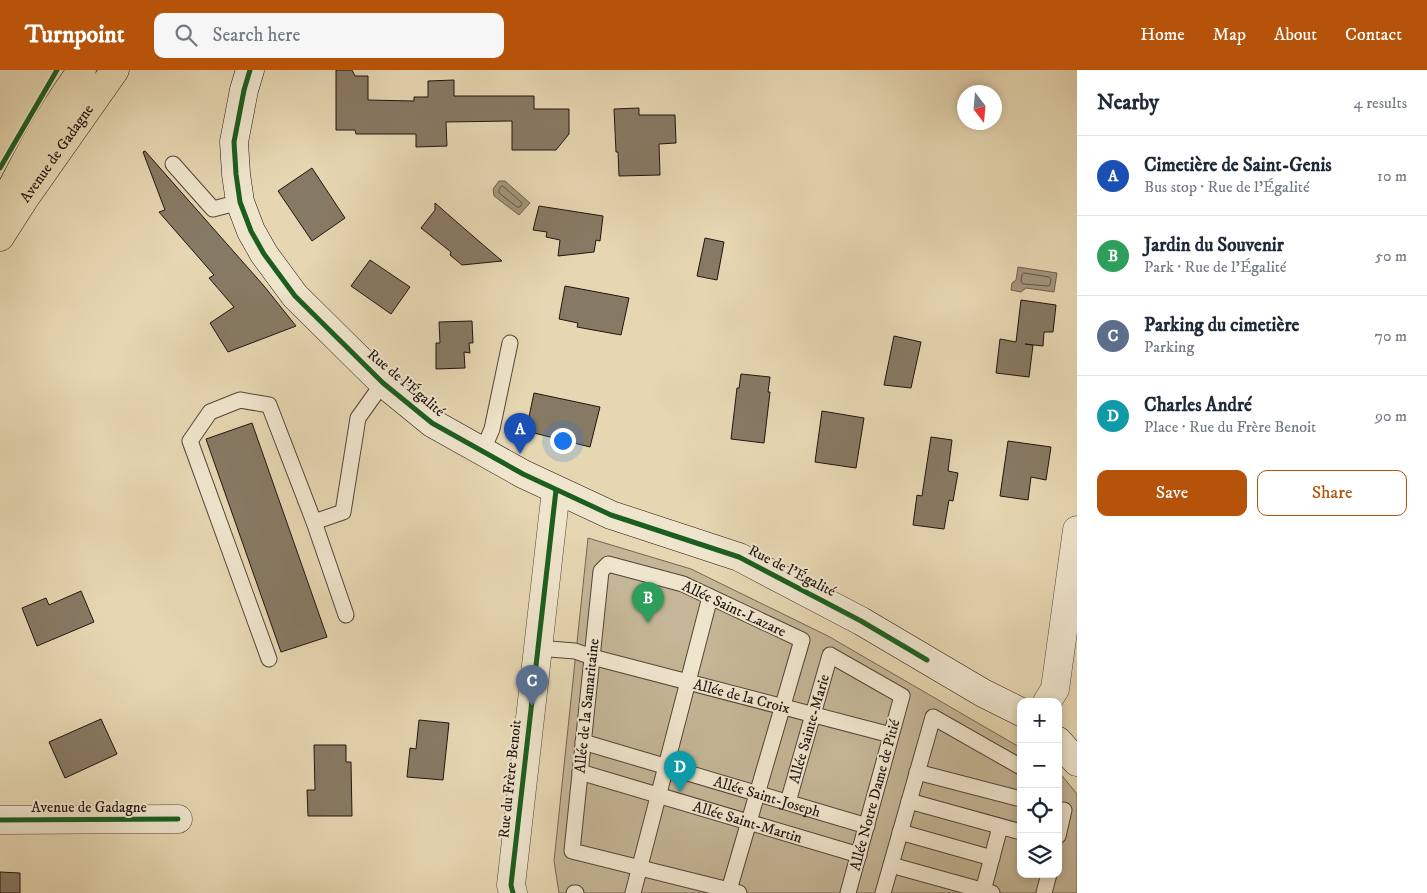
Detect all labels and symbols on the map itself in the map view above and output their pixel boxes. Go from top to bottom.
north arrow [957,85,1002,130]
street label: Avenue de Gadagne [15,101,97,206]
street label: Rue de l'Égalité [363,345,449,421]
pin: A [504,413,536,454]
your location [550,428,576,454]
street label: Rue de l'Égalité [745,541,840,602]
street label: Allée Saint-Lazare [679,577,789,641]
pin: B [632,582,664,623]
street label: Allée de la Samaritaine [570,638,604,774]
pin: C [516,665,548,706]
street label: Allée Sainte-Marie [784,672,834,786]
street label: Allée de la Croix [691,674,793,718]
street label: Allée Notre Dame de Pitié [846,717,905,873]
street label: Rue du Frère Benoit [494,719,526,839]
pin: D [664,751,696,792]
street label: Allée Saint-Joseph [711,772,823,821]
street label: Allée Saint-Martin [691,797,805,847]
street label: Avenue de Gadagne [31,798,147,817]

